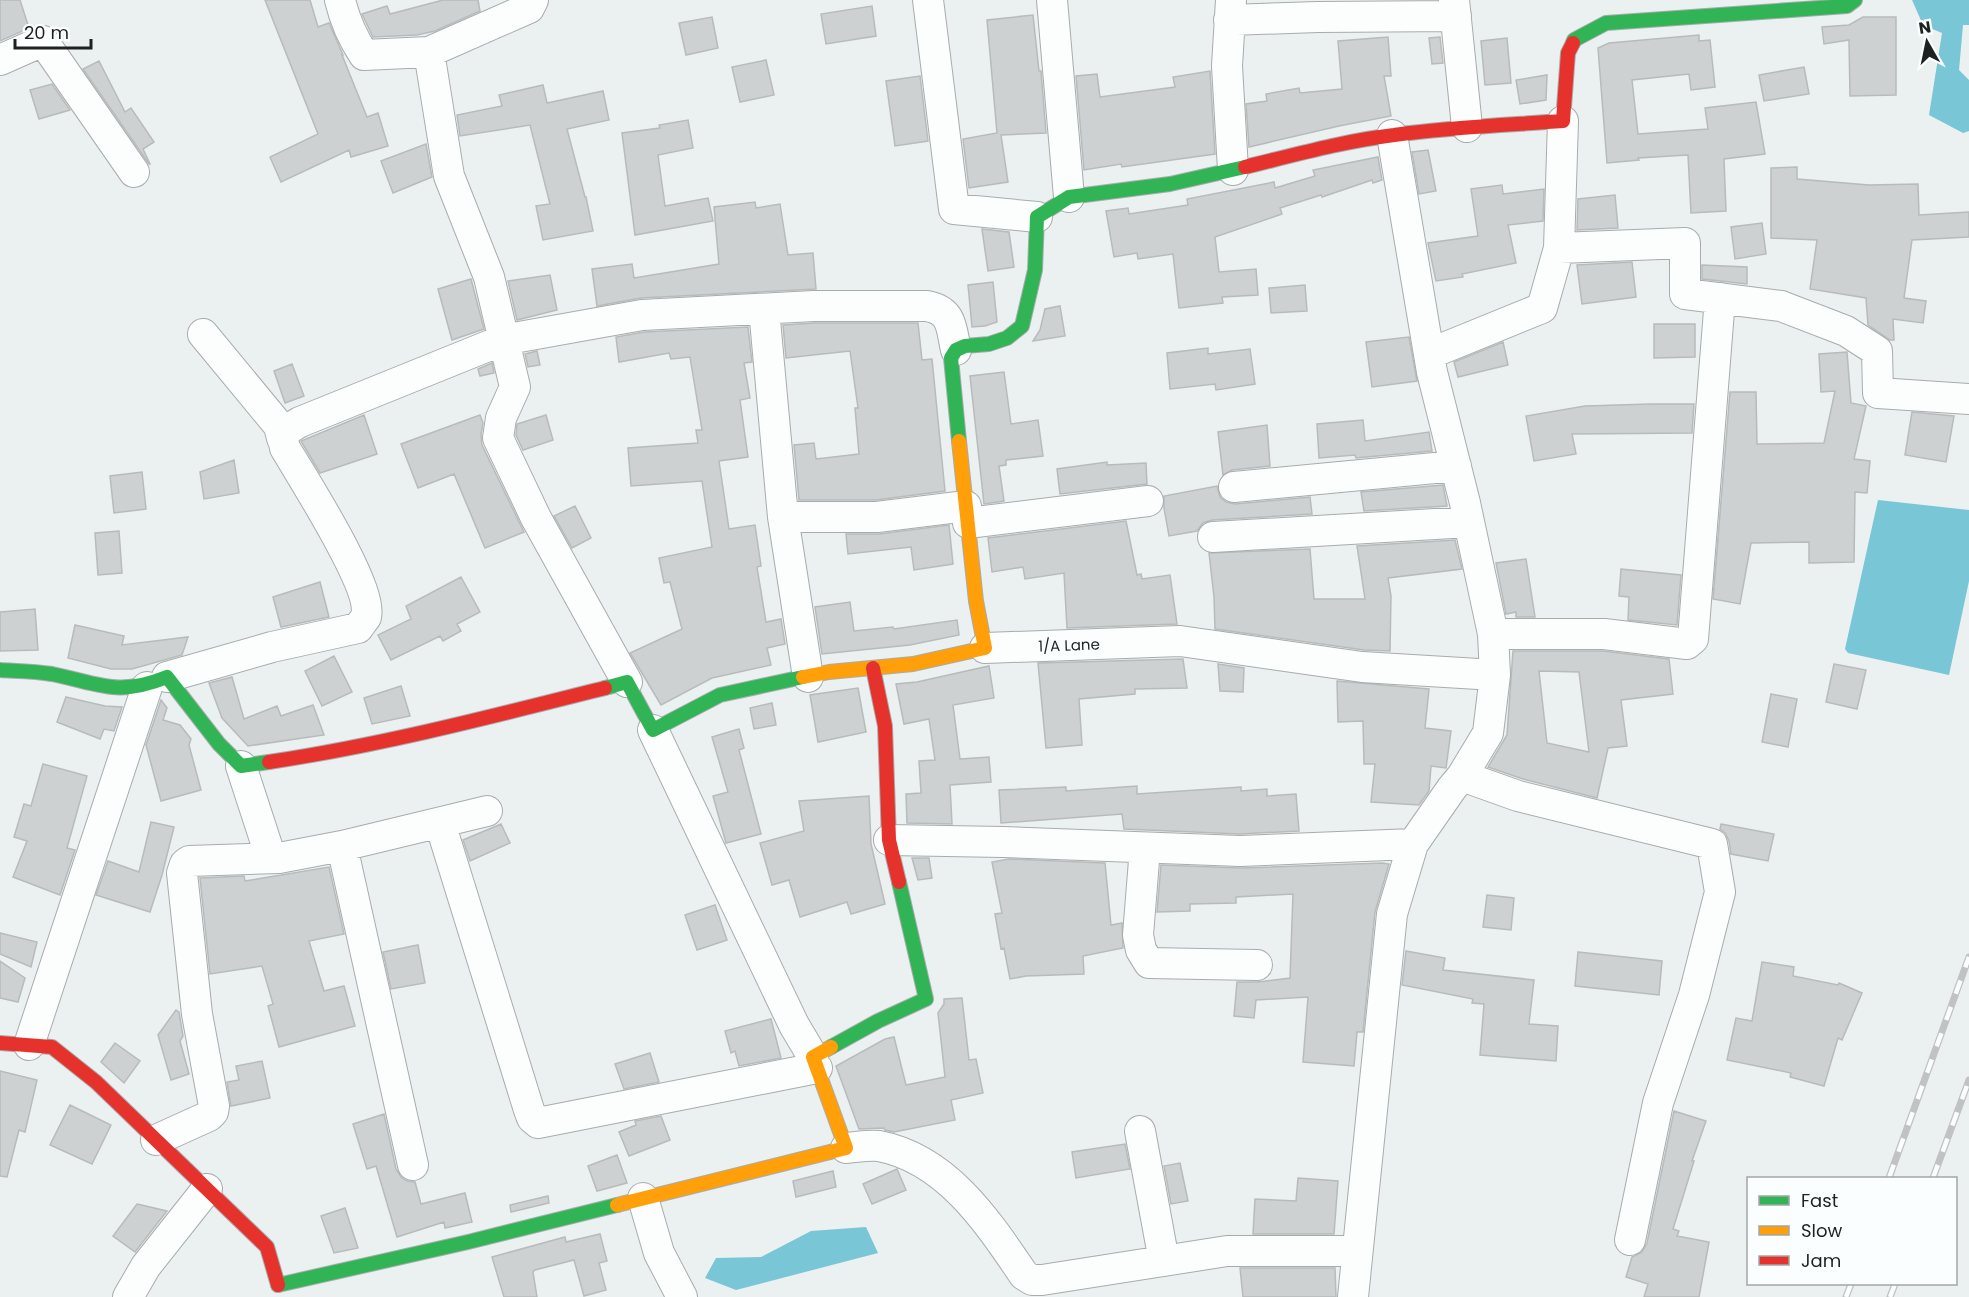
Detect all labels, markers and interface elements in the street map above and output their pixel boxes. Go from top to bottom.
scale bar [15,12,92,50]
north arrow [1897,12,1957,72]
text: N [1917,15,1932,40]
text: 20 m [24,20,69,45]
street label: 1/A Lane [1038,633,1100,657]
legend [1747,1177,1957,1285]
text: Fast [1801,1188,1838,1213]
text: Slow [1801,1218,1843,1243]
text: Jam [1801,1248,1841,1273]

